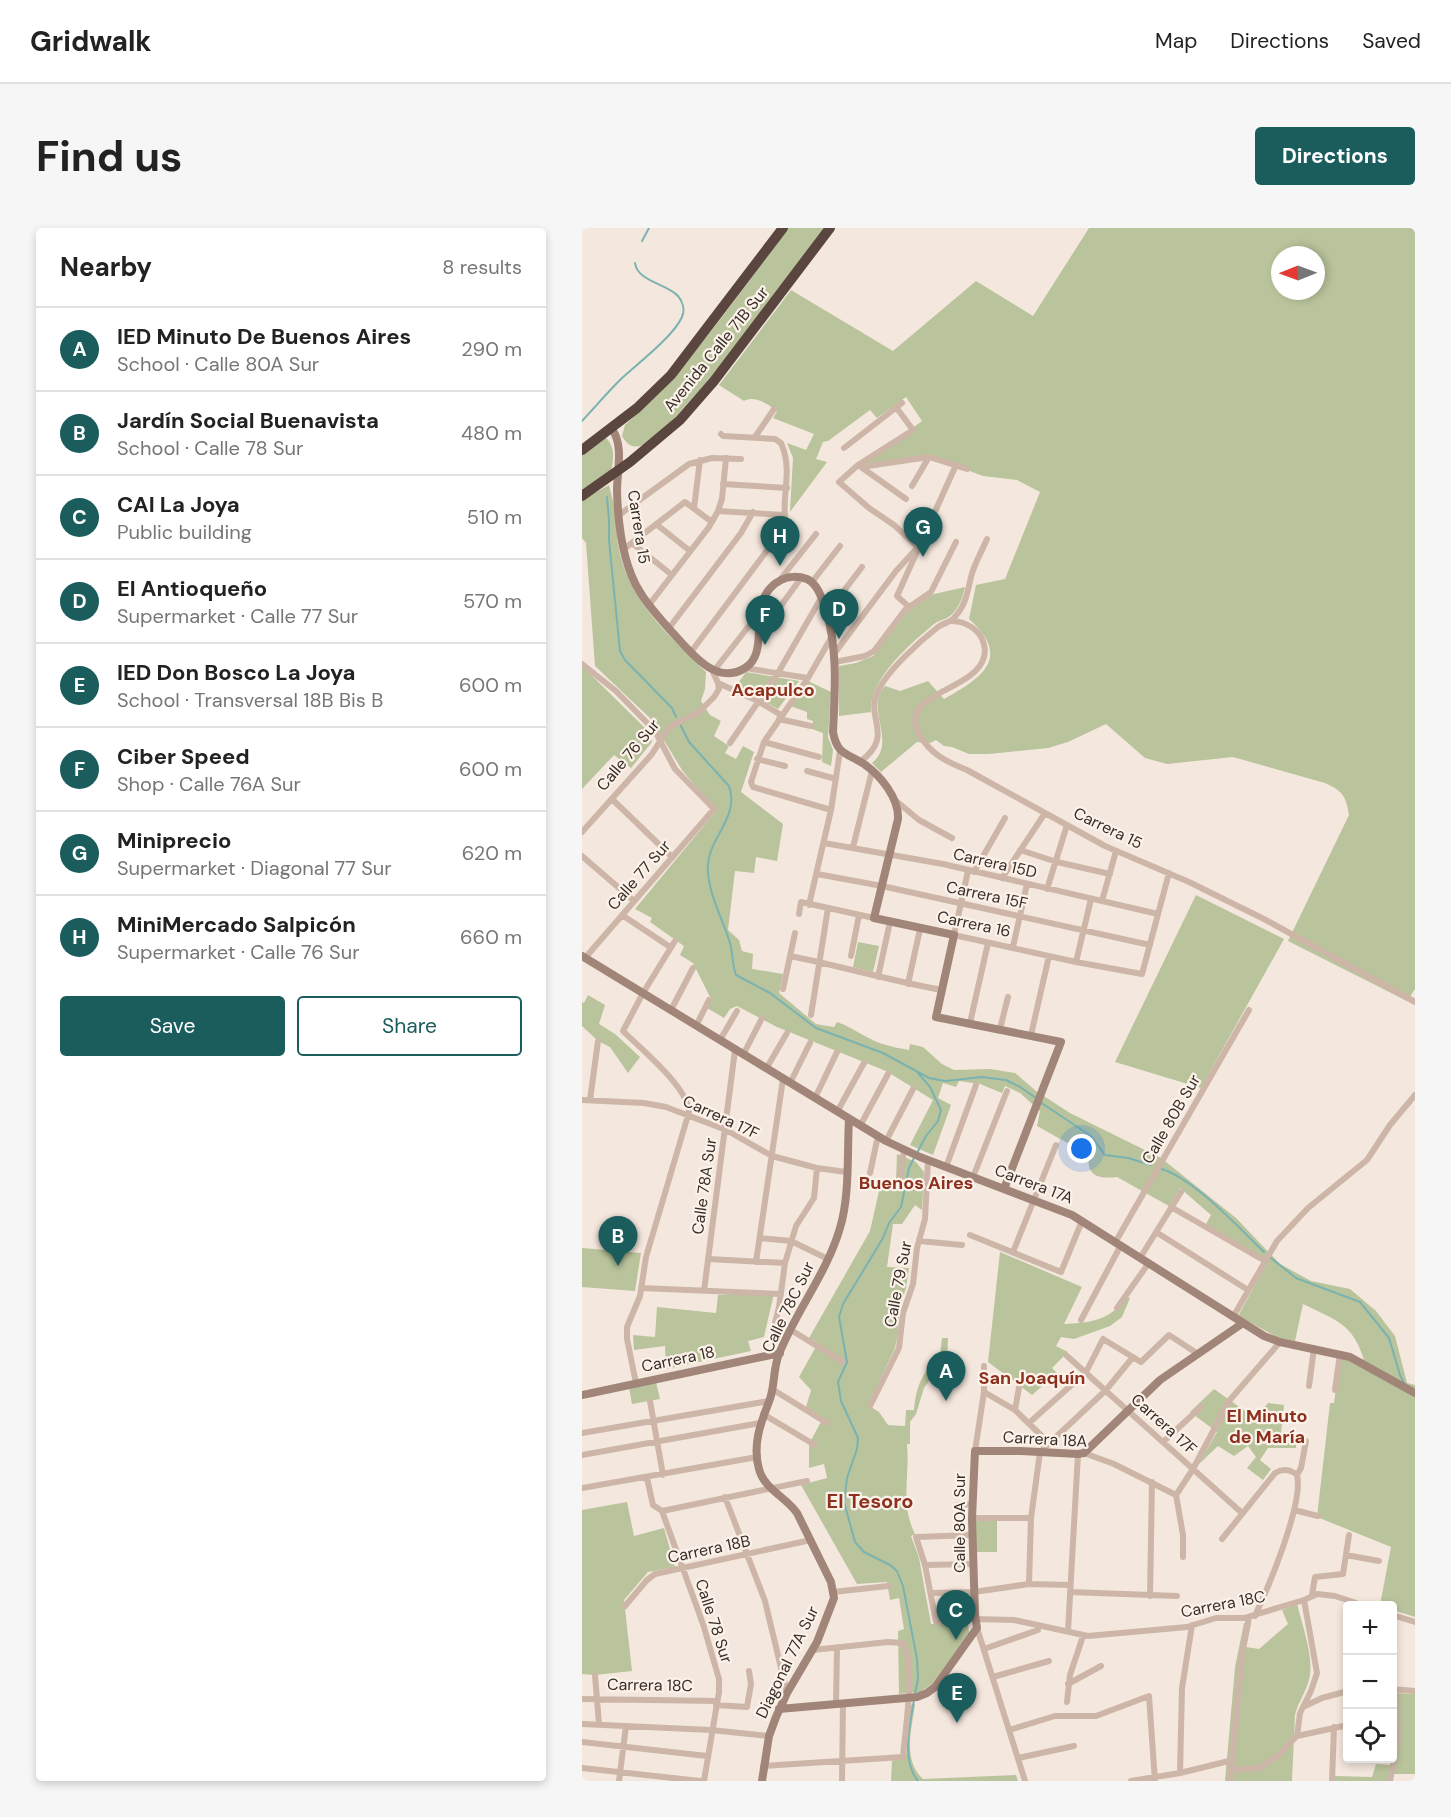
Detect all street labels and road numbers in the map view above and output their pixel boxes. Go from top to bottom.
street label: Avenida Calle 71B Sur [659,282,773,416]
street label: Carrera 15 [623,489,655,565]
street label: Calle 76 Sur [592,715,664,795]
street label: Carrera 15 [1070,802,1146,854]
street label: Calle 77 Sur [603,835,675,914]
street label: Carrera 15D [951,843,1039,883]
street label: Carrera 15F [944,876,1030,914]
street label: Carrera 16 [935,906,1013,942]
street label: Calle 80B Sur [1137,1071,1205,1167]
street label: Carrera 17F [680,1090,763,1144]
street label: Calle 78A Sur [687,1136,721,1236]
street label: Carrera 17A [992,1159,1077,1209]
street label: Calle 79 Sur [879,1239,917,1329]
street label: Calle 78C Sur [757,1258,819,1356]
street label: Carrera 18 [639,1341,717,1377]
street label: Carrera 17F [1127,1389,1202,1459]
street label: Carrera 18A [1002,1426,1088,1452]
street label: Calle 80A Sur [949,1473,970,1573]
street label: Carrera 18B [666,1530,752,1568]
street label: Calle 78 Sur [691,1576,737,1666]
street label: Carrera 18C [1179,1586,1267,1622]
street label: Diagonal 77A Sur [751,1602,823,1722]
street label: Carrera 18C [607,1674,693,1696]

